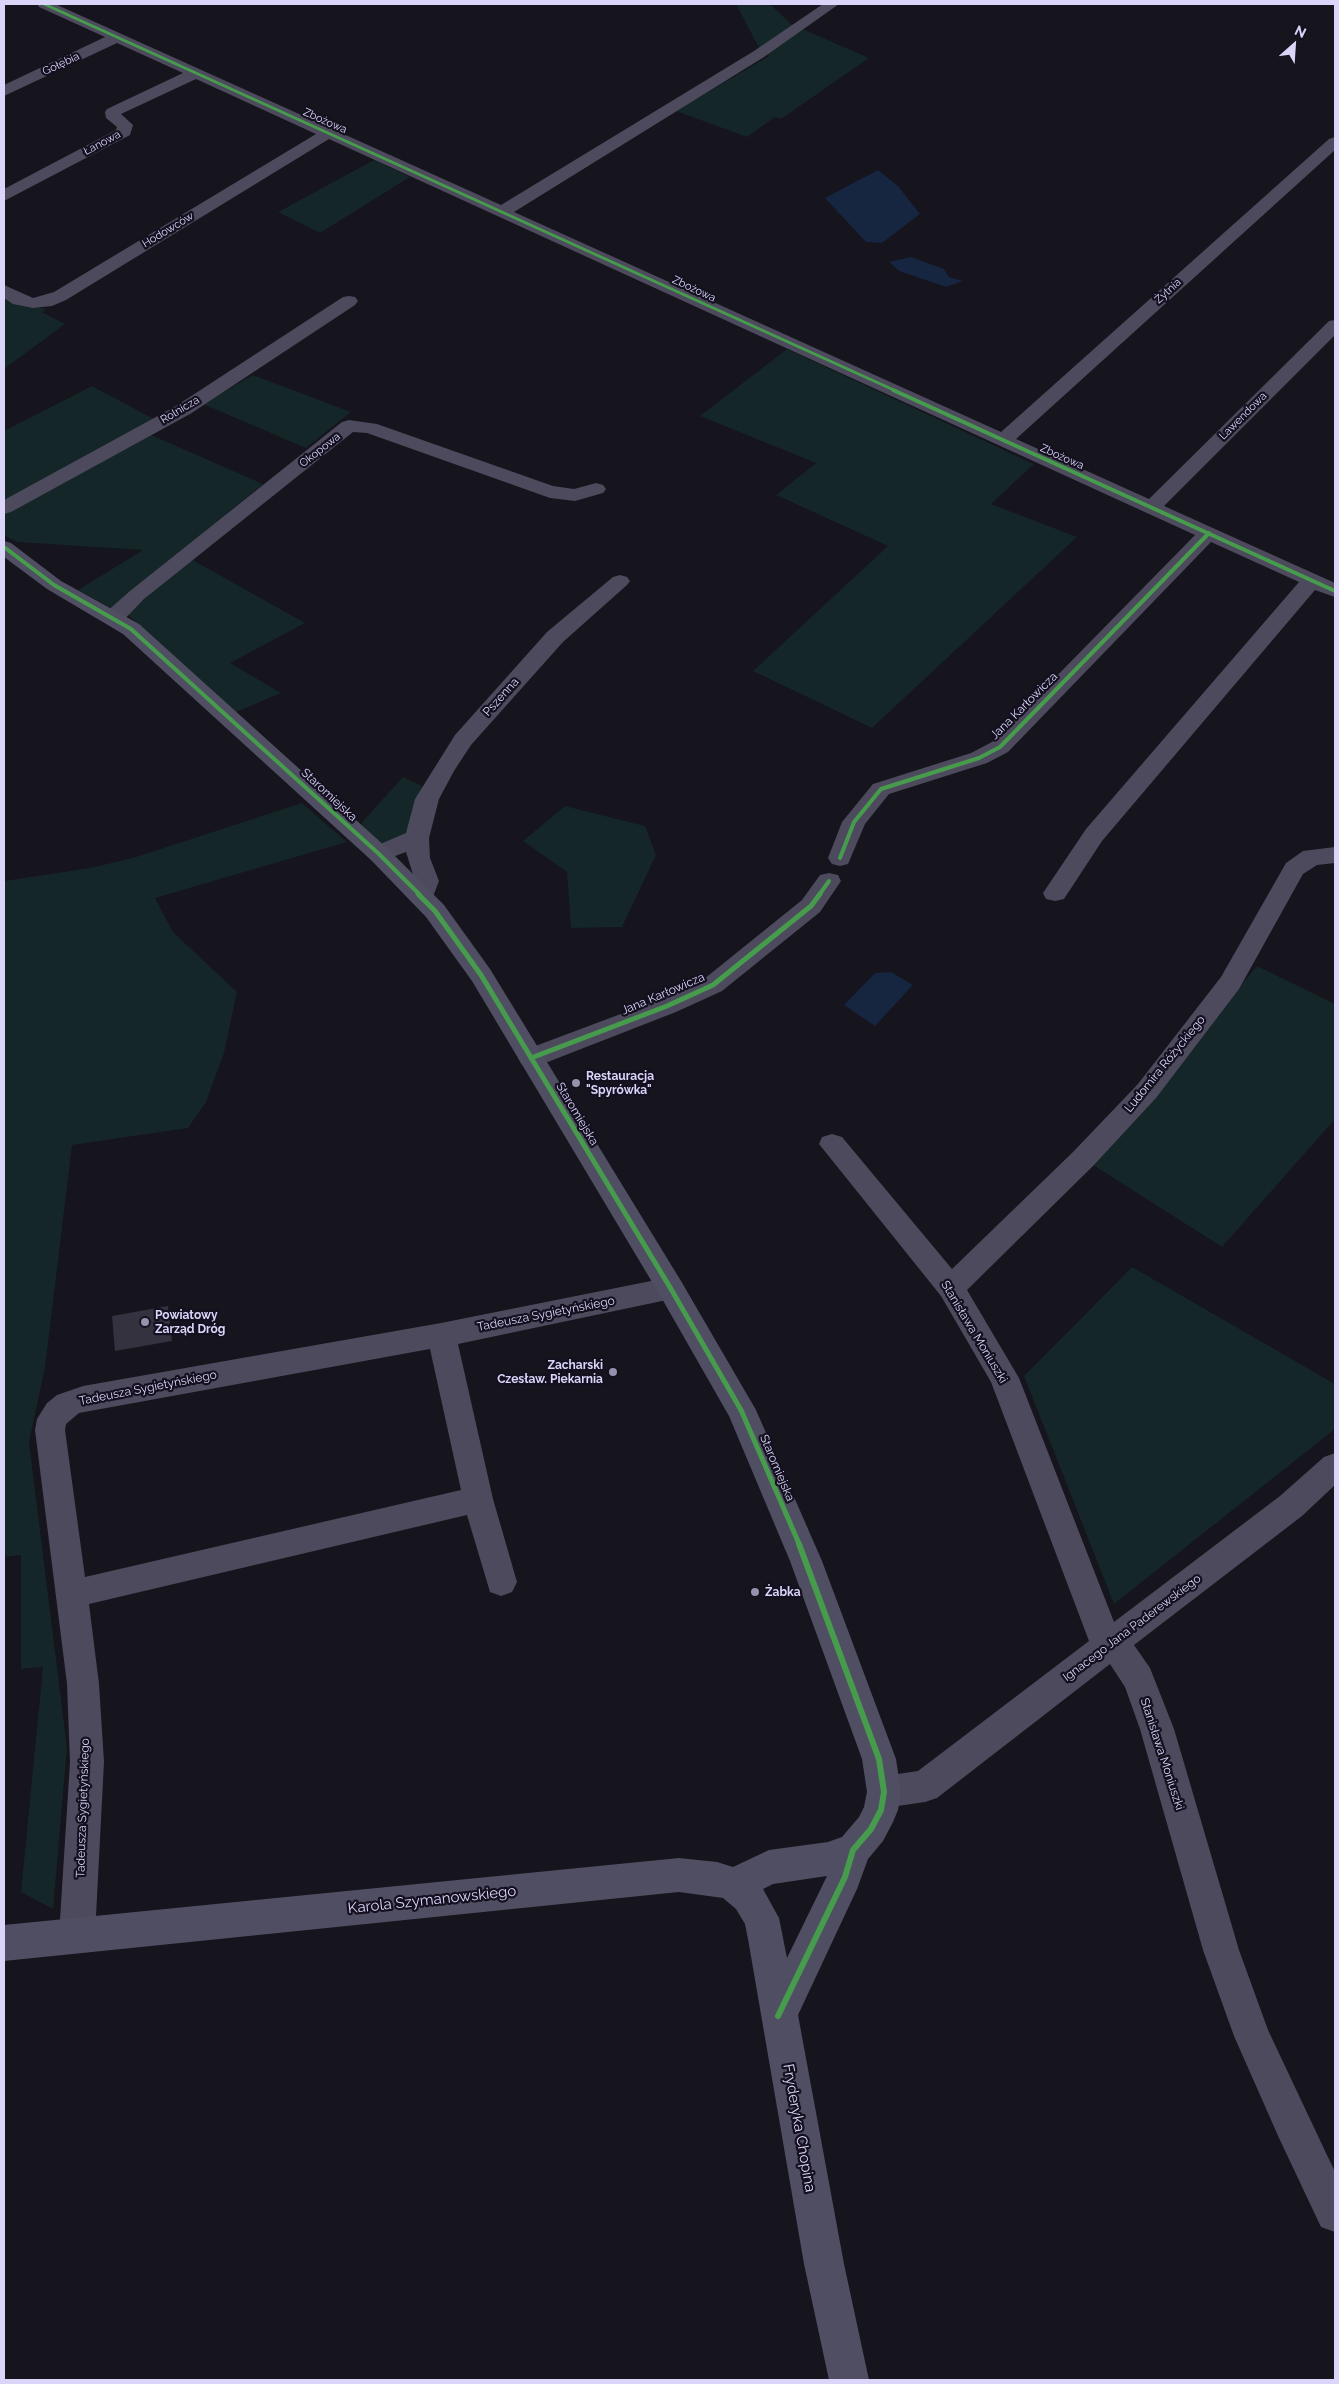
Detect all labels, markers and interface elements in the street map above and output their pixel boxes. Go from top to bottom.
north arrow [1269,20,1319,70]
text: N [1292,22,1309,41]
street label: Gołębia [40,50,82,78]
street label: Zbożowa [301,106,349,136]
street label: Łanowa [81,128,123,158]
street label: Hodowców [140,209,196,251]
street label: Zbożowa [670,273,718,305]
street label: Żytnia [1152,276,1184,306]
street label: Lawendowa [1216,389,1270,443]
street label: Rolnicza [158,393,202,427]
street label: Okopowa [297,430,343,470]
street label: Zbożowa [1038,442,1086,472]
street label: Jana Karłowicza [987,669,1061,743]
street label: Pszenna [480,675,522,719]
street label: Staromiejska [298,766,360,824]
street label: Jana Karłowicza [619,970,707,1018]
street label: Ludomira Różyckiego [1122,1013,1208,1115]
place label: Restauracja "Spyrówka" [586,1069,654,1097]
marker: Restauracja "Spyrówka" [570,1077,582,1089]
street label: Staromiejska [553,1080,601,1148]
street label: Stanisława Moniuszki [938,1278,1010,1386]
street label: Tadeusza Sygietyńskiego [476,1294,616,1334]
place label: Powiatowy Zarząd Dróg [155,1308,225,1336]
marker: Powiatowy Zarząd Dróg [139,1316,151,1328]
place label: Zacharski Czesław. Piekarnia [497,1358,603,1386]
marker: Zacharski Czesław. Piekarnia [607,1366,619,1378]
street label: Tadeusza Sygietyńskiego [78,1368,218,1408]
street label: Staromiejska [757,1433,797,1503]
street label: Ignacego Jana Paderewskiego [1060,1571,1204,1685]
place label: Żabka [765,1585,801,1599]
marker: Żabka [749,1586,761,1598]
street label: Stanisława Moniuszki [1137,1696,1187,1812]
street label: Tadeusza Sygietyńskiego [73,1738,93,1878]
street label: Karola Szymanowskiego [347,1882,517,1918]
street label: Fryderyka Chopina [779,2062,819,2194]

